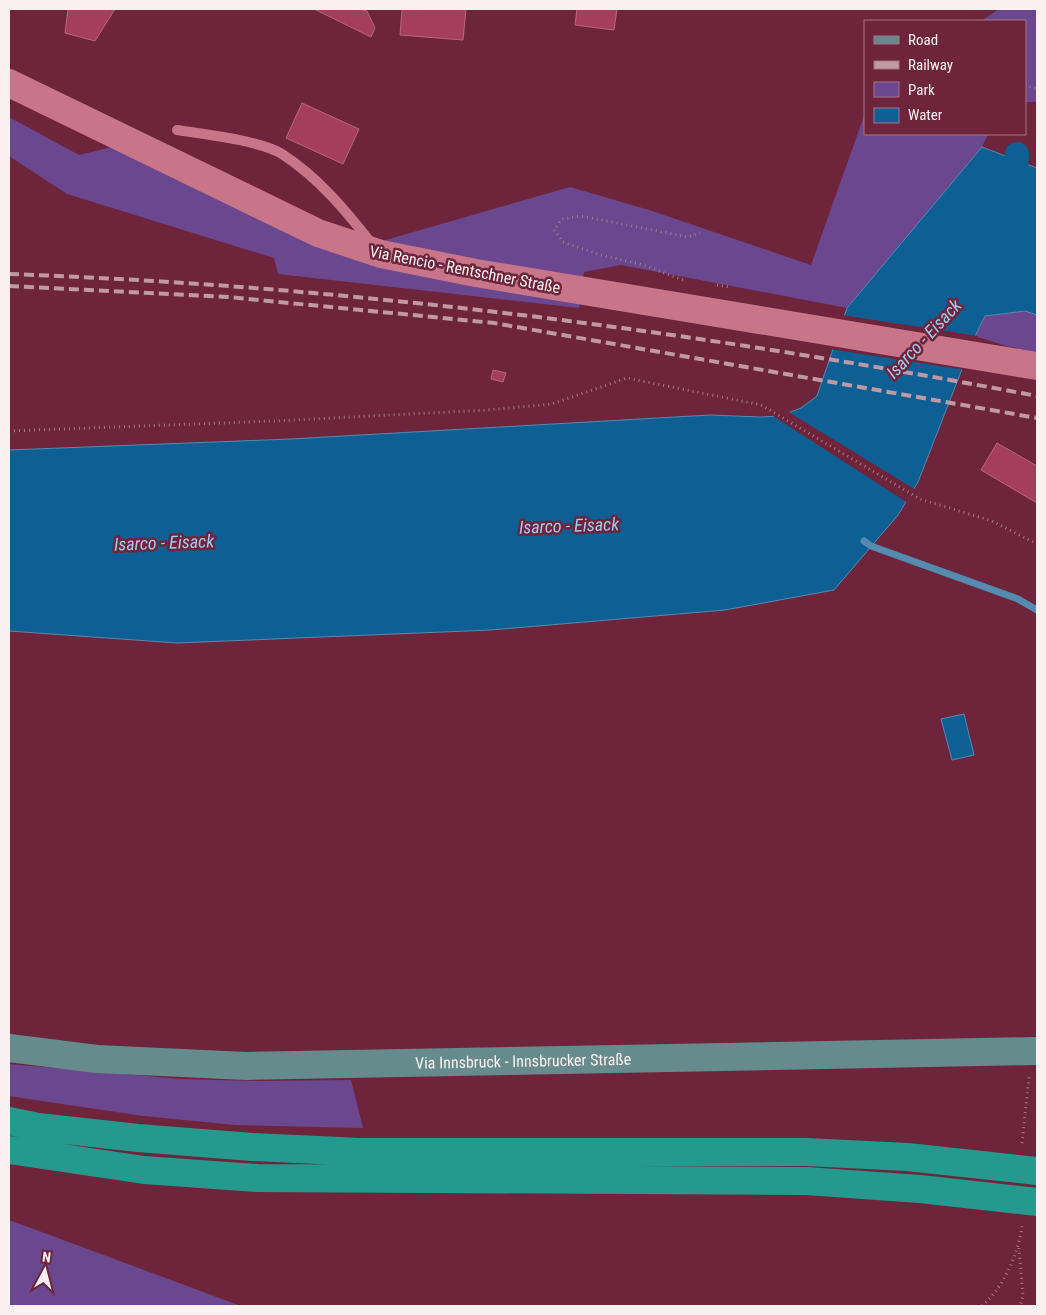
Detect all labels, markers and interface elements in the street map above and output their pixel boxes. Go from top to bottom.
legend [864,20,1026,135]
text: Road [908,31,938,49]
text: Railway [908,56,953,74]
text: Park [908,81,935,99]
text: Water [908,106,943,124]
street label: Via Rencio - Rentschner Straße [368,242,562,297]
water label: Isarco - Eisack [882,294,966,382]
water label: Isarco - Eisack [519,513,621,538]
water label: Isarco - Eisack [114,530,216,555]
street label: Via Innsbruck - Innsbrucker Straße [415,1050,631,1073]
north arrow [20,1245,70,1295]
text: N [41,1249,52,1266]

